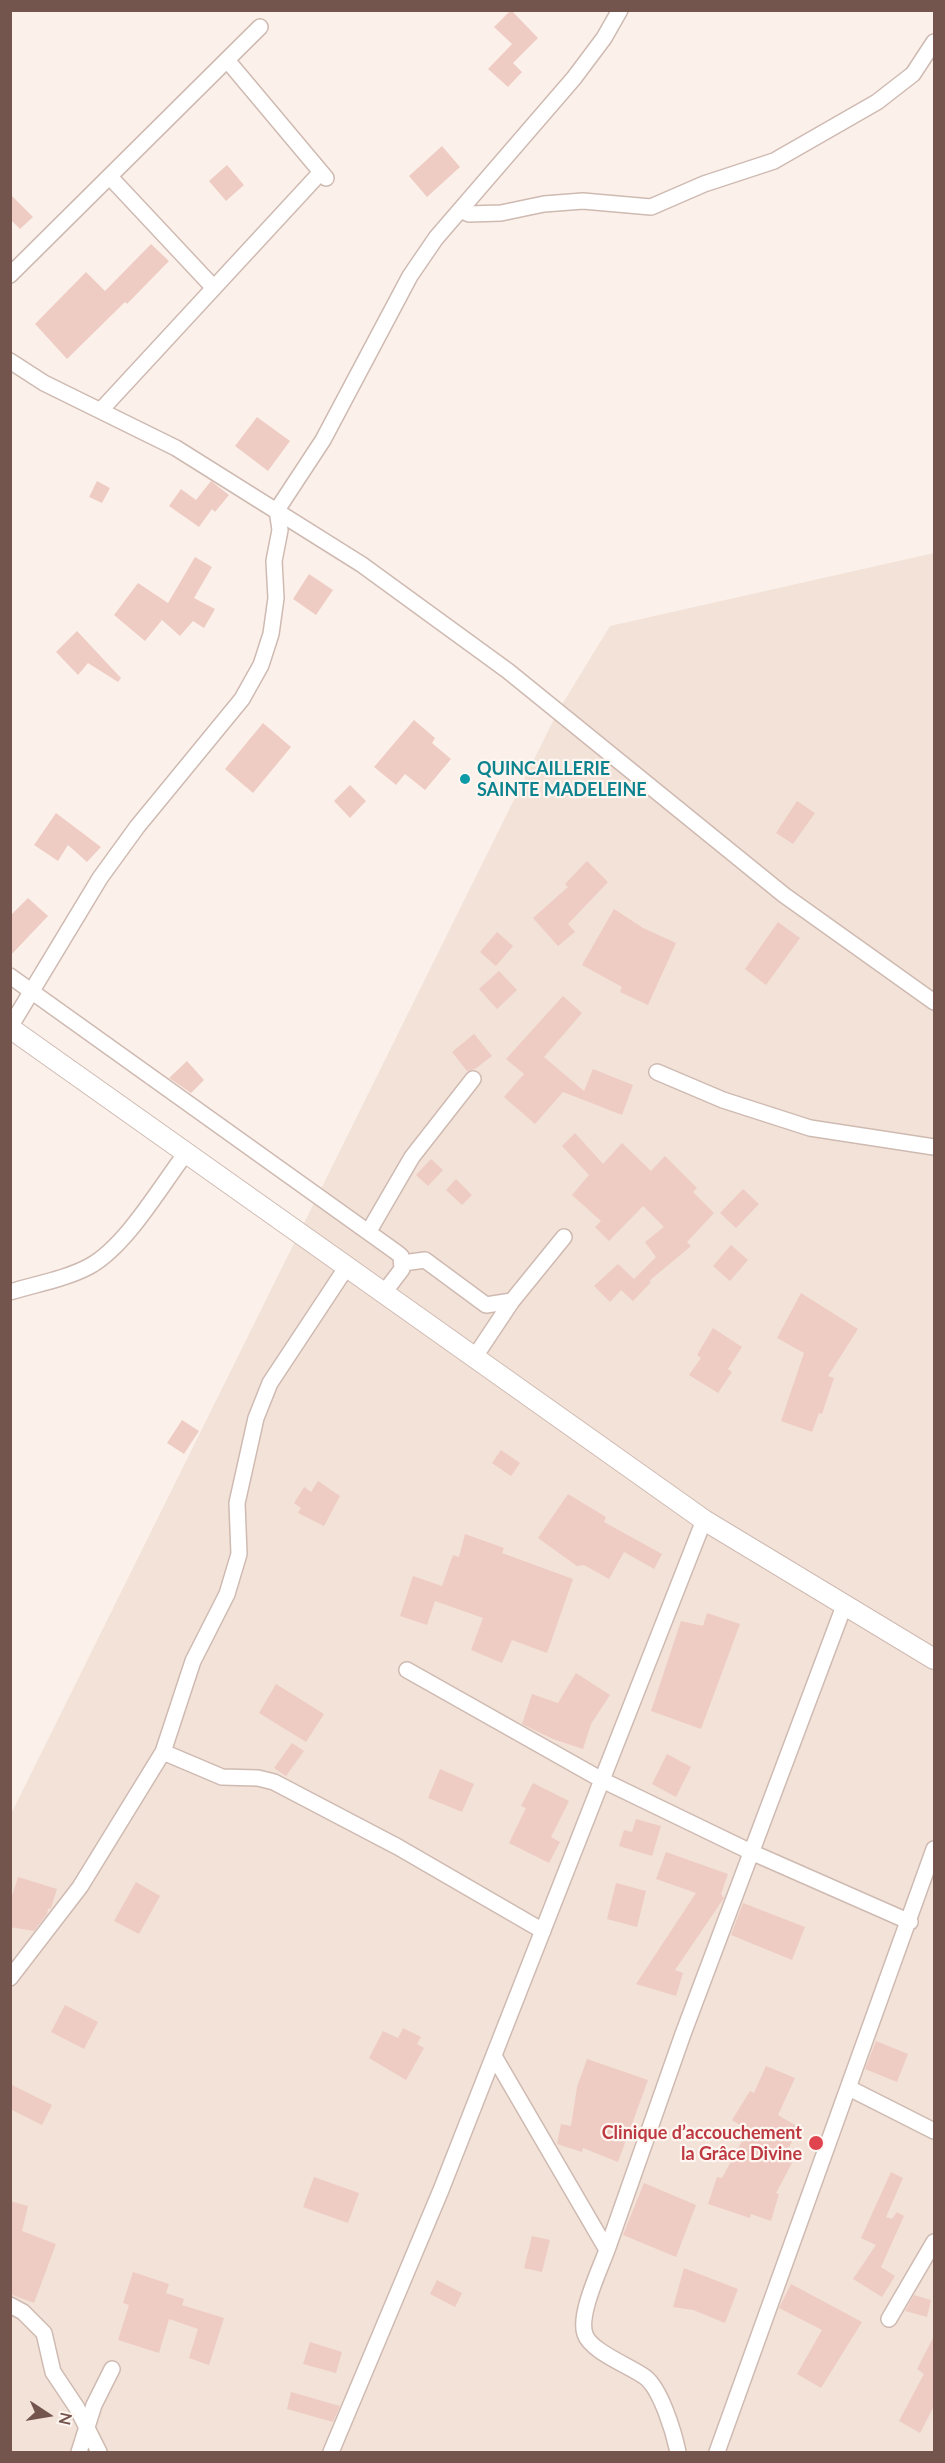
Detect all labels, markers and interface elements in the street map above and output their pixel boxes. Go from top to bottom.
place label: QUINCAILLERIE SAINTE MADELEINE [477,758,647,800]
marker: QUINCAILLERIE SAINTE MADELEINE [458,772,472,786]
place label: Clinique d’accouchement la Grâce Divine [602,2122,802,2164]
marker: Clinique d’accouchement la Grâce Divine [807,2134,825,2152]
north arrow [18,2385,78,2445]
text: N [56,2411,77,2427]

